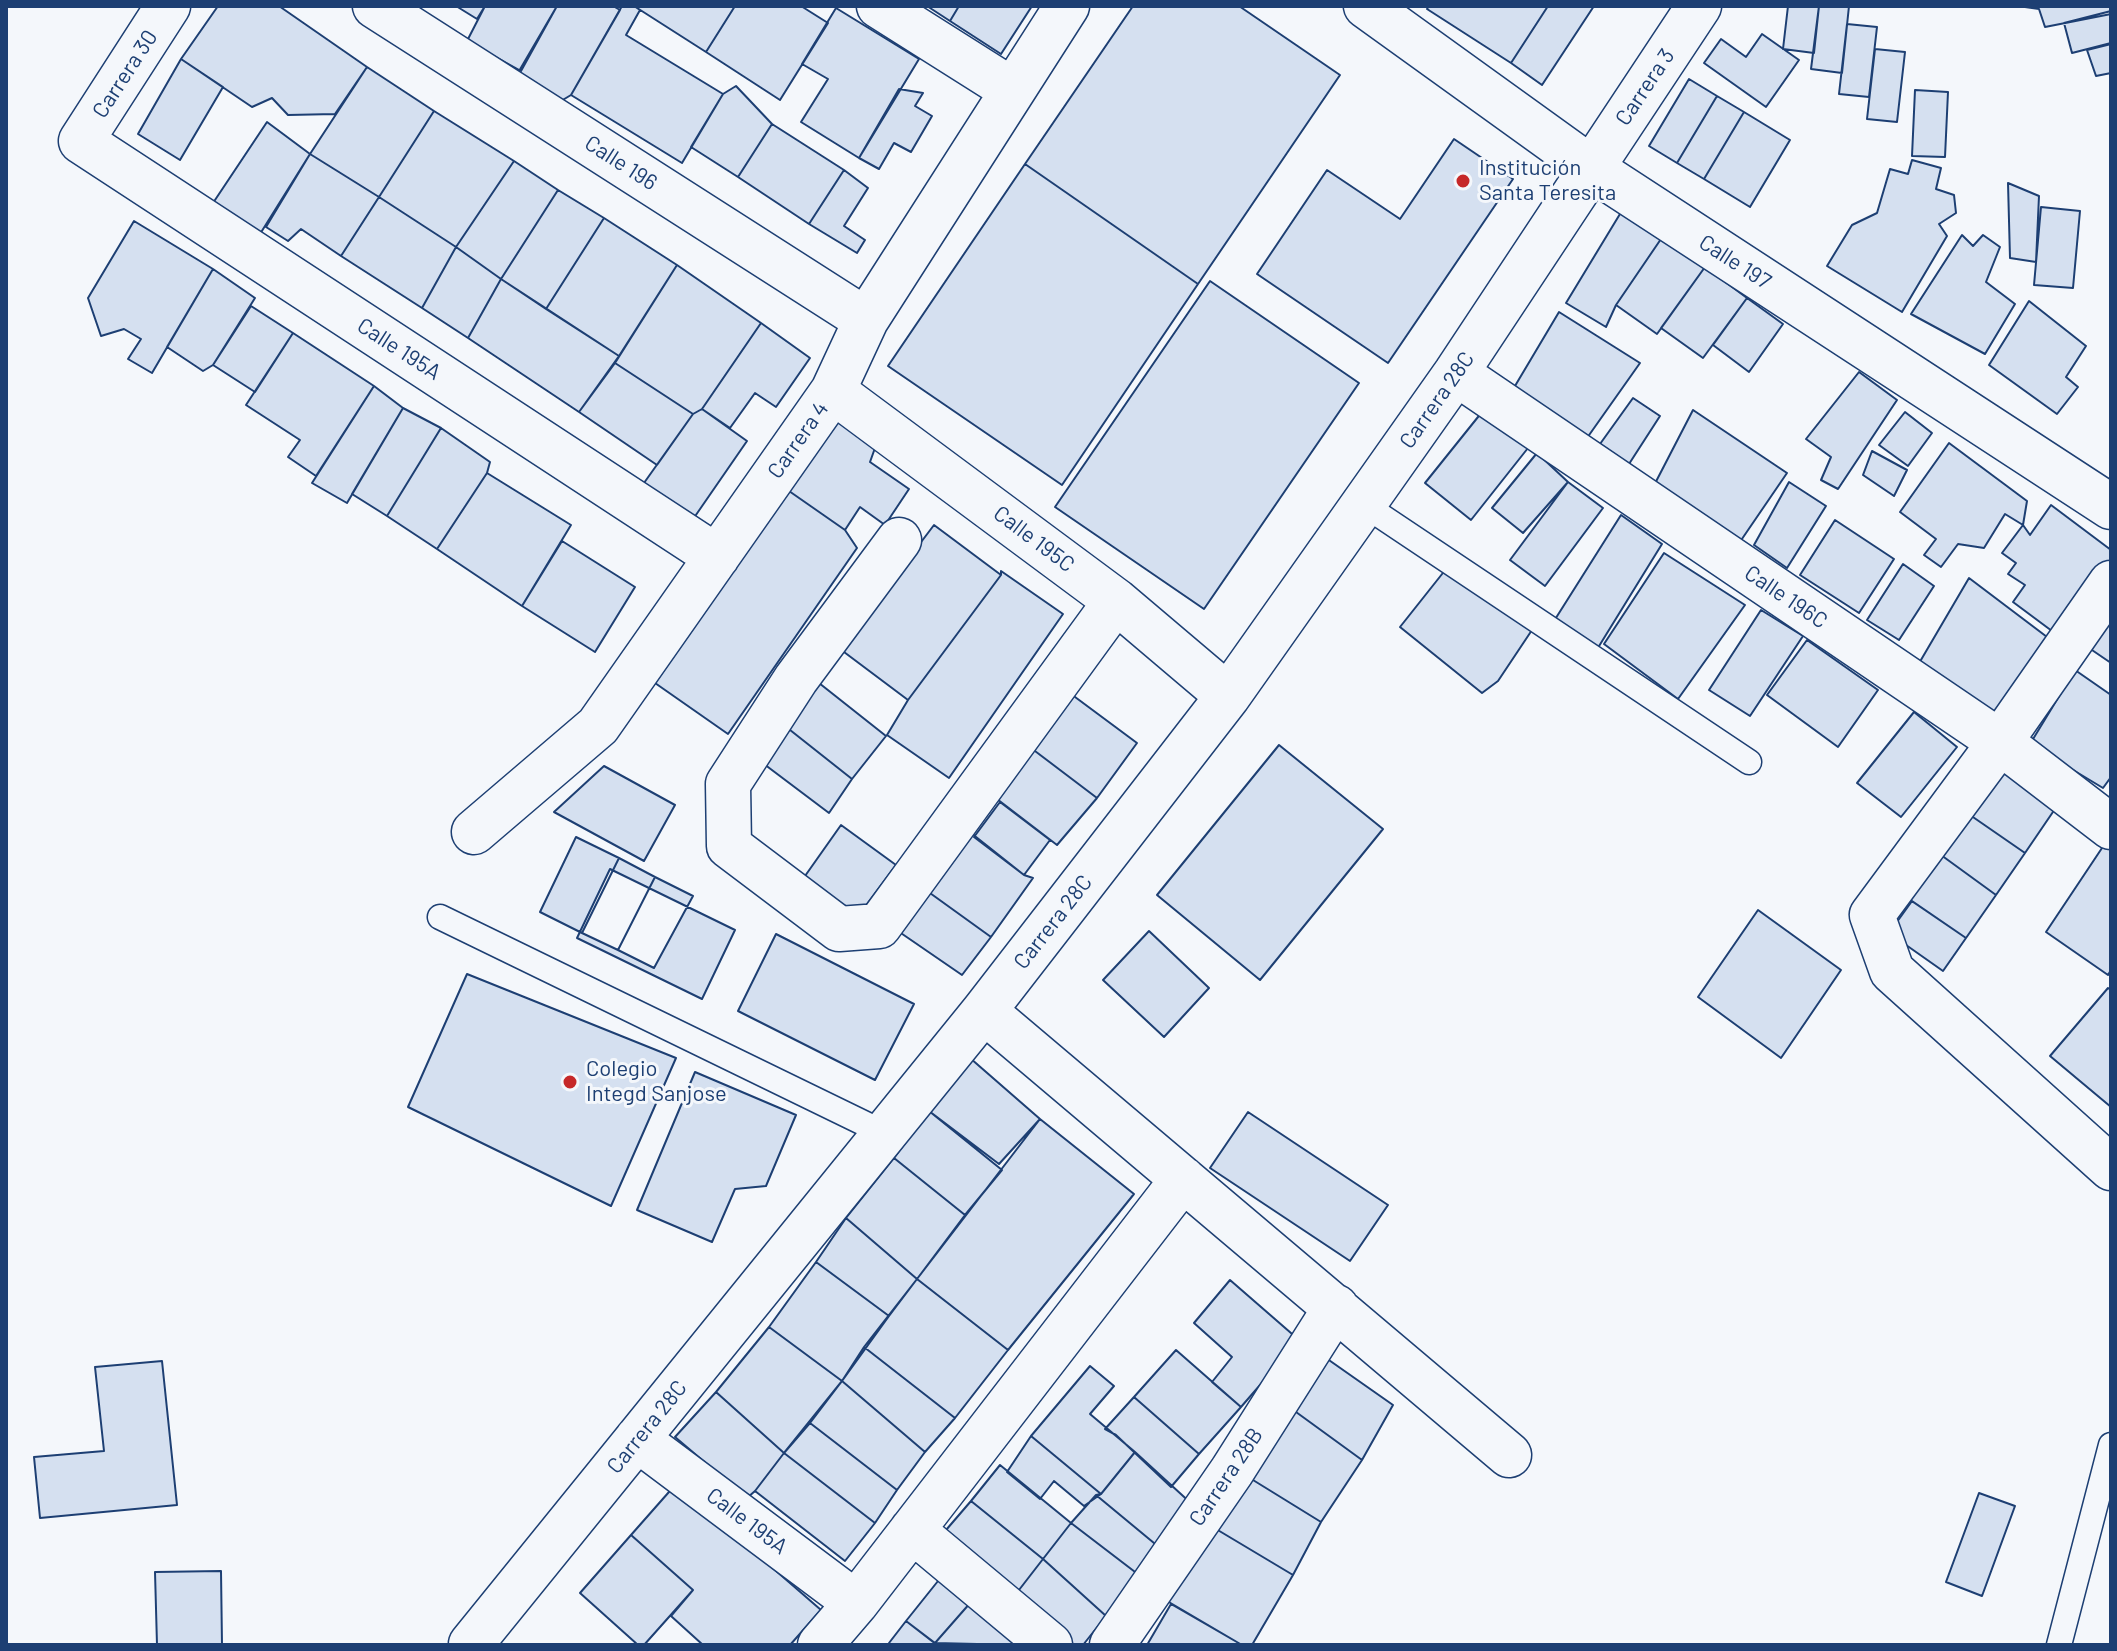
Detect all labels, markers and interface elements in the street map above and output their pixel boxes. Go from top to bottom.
street label: Carrera 30 [87,25,163,123]
street label: Carrera 3 [1610,44,1680,130]
street label: Calle 196 [580,130,662,196]
place label: Institución Santa Teresita [1479,155,1616,206]
marker: Institución Santa Teresita [1454,172,1472,190]
street label: Calle 197 [1694,229,1776,295]
street label: Calle 195A [352,312,446,386]
street label: Carrera 28C [1394,346,1480,454]
street label: Carrera 4 [762,396,834,484]
street label: Calle 195C [988,500,1080,578]
street label: Calle 196C [1739,560,1833,634]
street label: Carrera 28C [1008,870,1098,974]
place label: Colegio Integd Sanjose [586,1056,727,1108]
marker: Colegio Integd Sanjose [561,1073,579,1091]
street label: Carrera 28C [601,1375,693,1479]
street label: Carrera 28B [1184,1423,1268,1531]
street label: Calle 195A [701,1482,793,1560]

